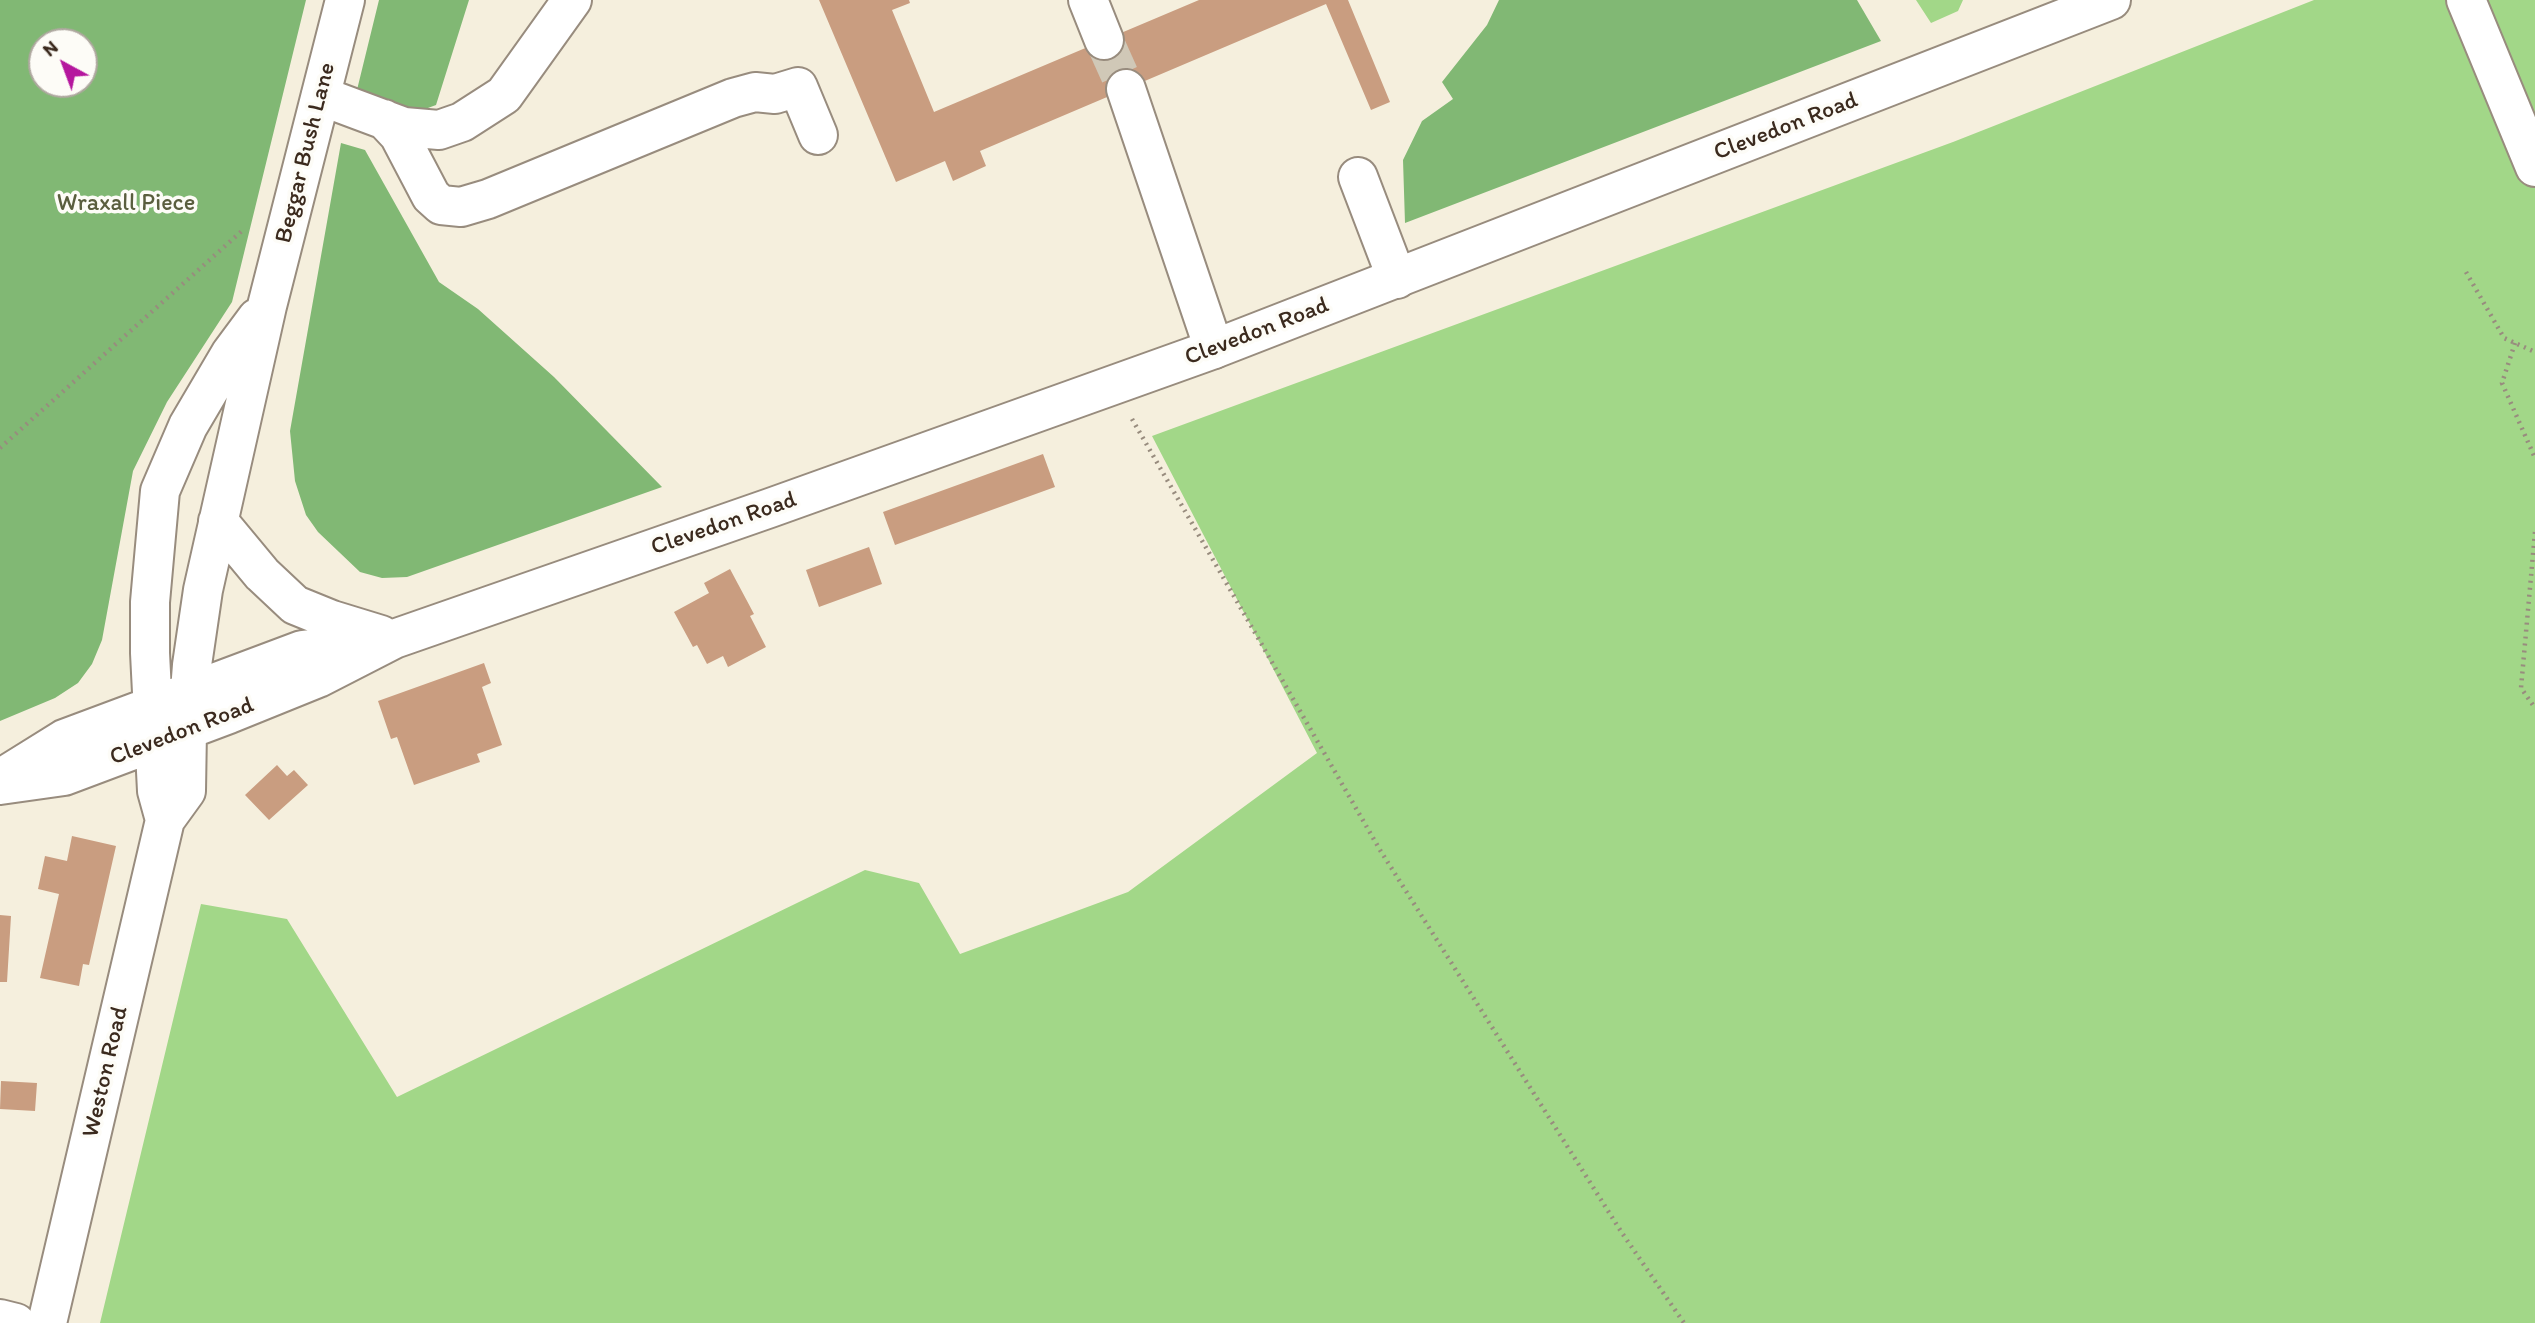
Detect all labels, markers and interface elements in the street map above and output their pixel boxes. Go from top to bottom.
north arrow [28,28,98,98]
text: N [38,35,63,61]
street label: Beggar Bush Lane [270,60,342,246]
street label: Clevedon Road [1710,86,1862,168]
park label: Wraxall Piece [57,190,195,218]
street label: Clevedon Road [1181,291,1333,373]
street label: Clevedon Road [647,486,801,562]
street label: Clevedon Road [106,691,258,773]
street label: Weston Road [77,1004,135,1140]

